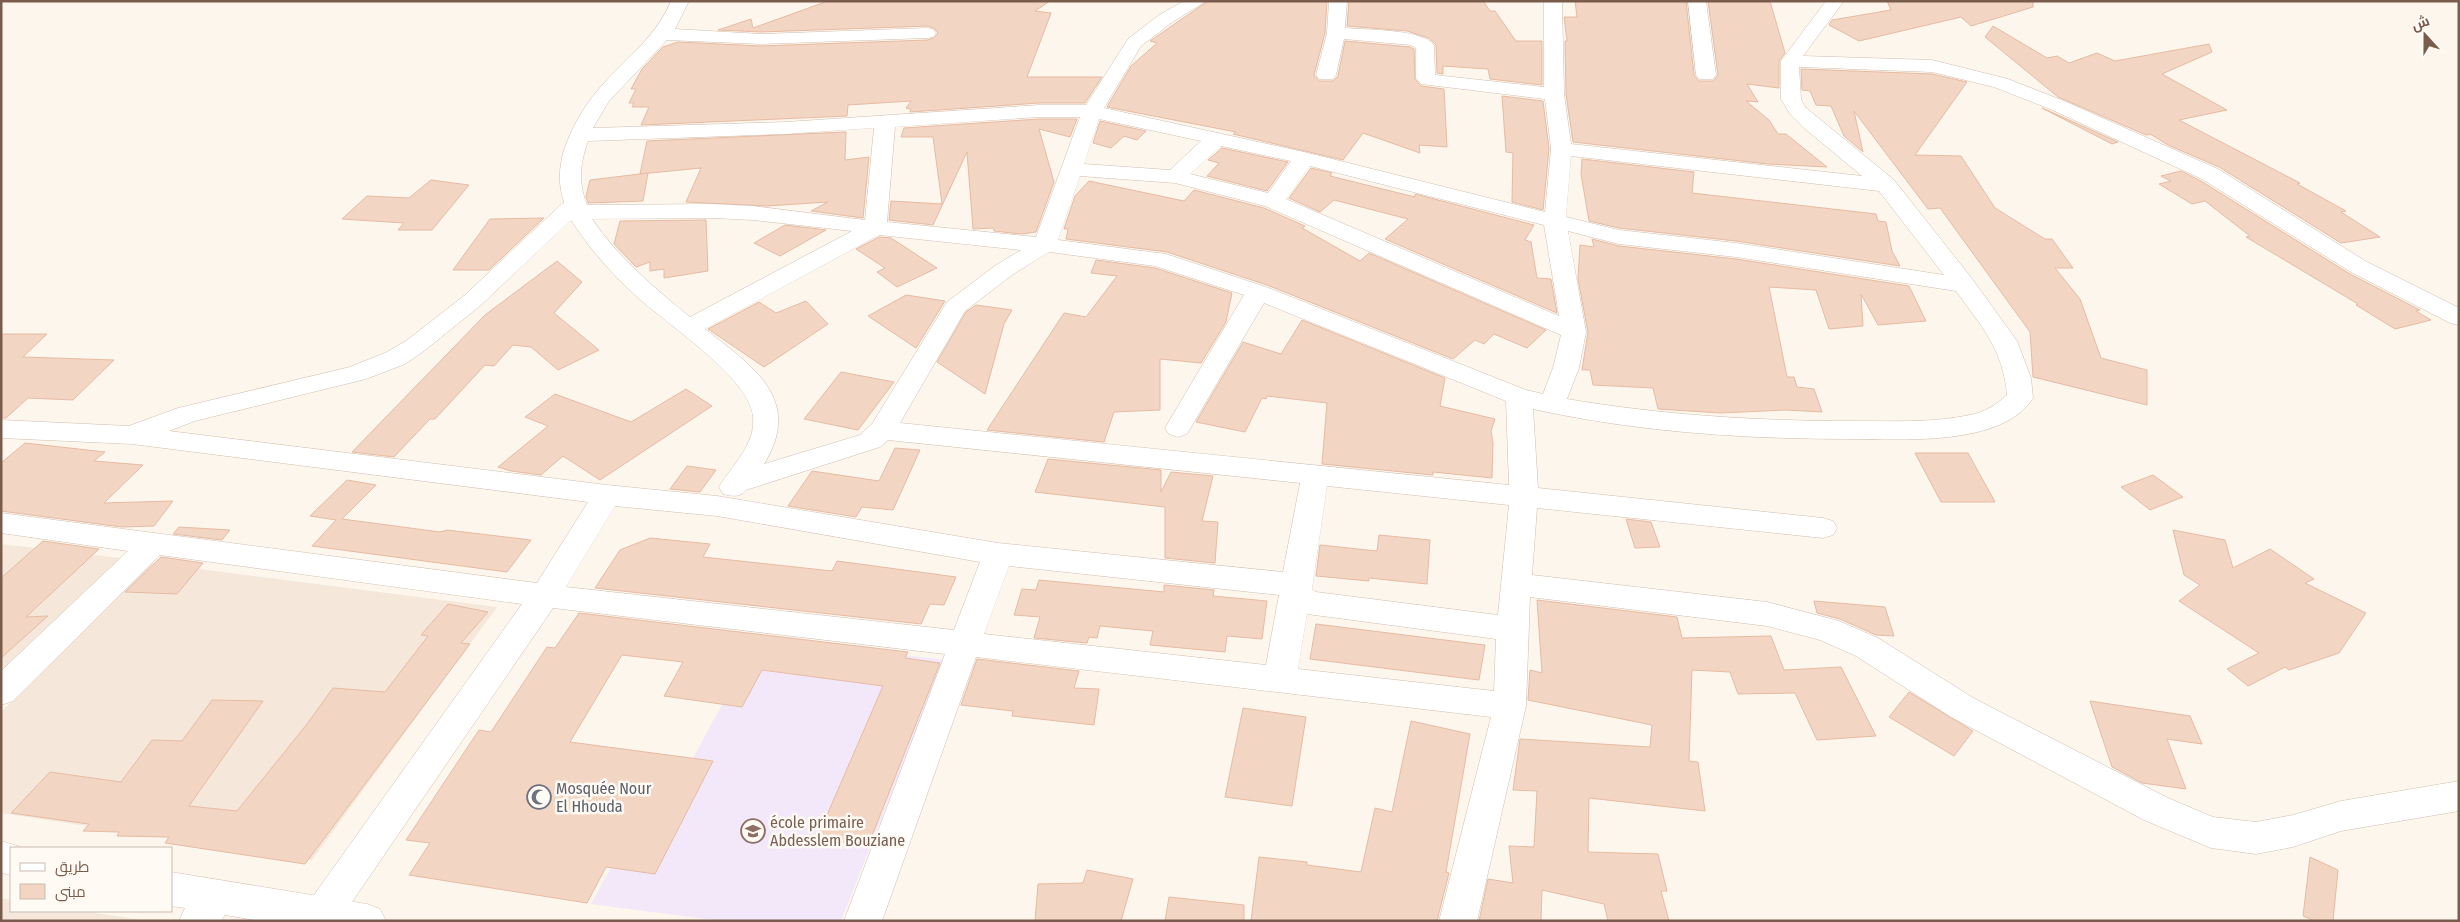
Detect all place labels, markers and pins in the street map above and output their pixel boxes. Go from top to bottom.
place label: Mosquée Nour El Hhouda [556,779,652,816]
mosque icon: Mosquée Nour El Hhouda [526,784,552,810]
place label: école primaire Abdesslem Bouziane [770,813,905,850]
school or university icon: école primaire Abdesslem Bouziane [740,818,766,844]

